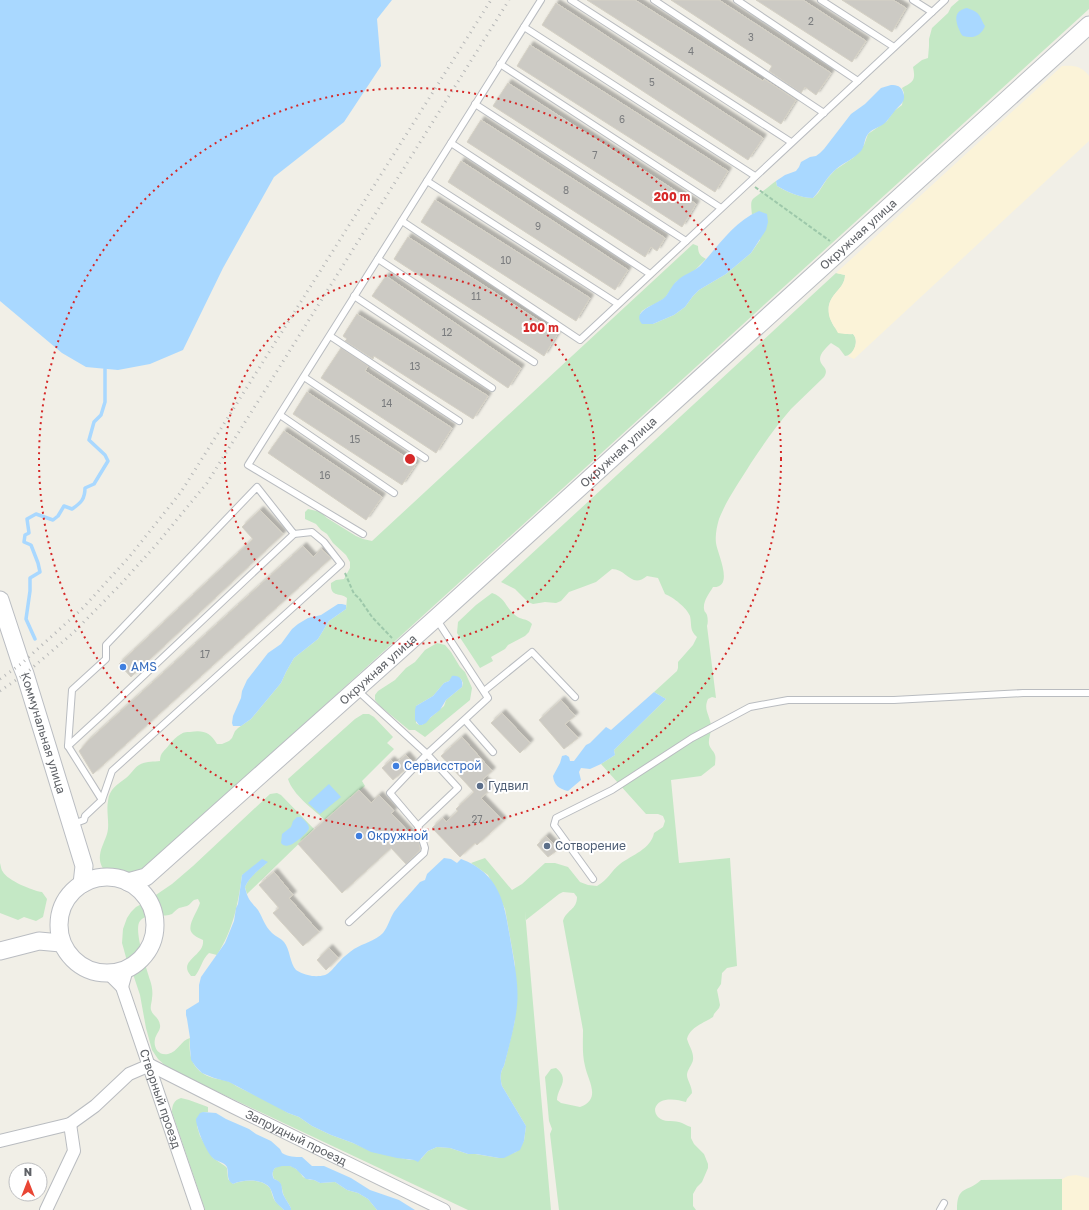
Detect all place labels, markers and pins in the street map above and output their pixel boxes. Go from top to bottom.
centre of rings [403,452,417,466]
place label: AMS [131,659,157,674]
marker: AMS [118,662,128,672]
place label: Сервисстрой [404,758,481,773]
marker: Сервисстрой [391,761,401,771]
place label: Гудвил [488,778,529,793]
marker: Гудвил [475,781,485,791]
place label: Окружной [367,828,428,843]
marker: Окружной [354,831,364,841]
place label: Сотворение [555,838,626,853]
marker: Сотворение [542,841,552,851]

